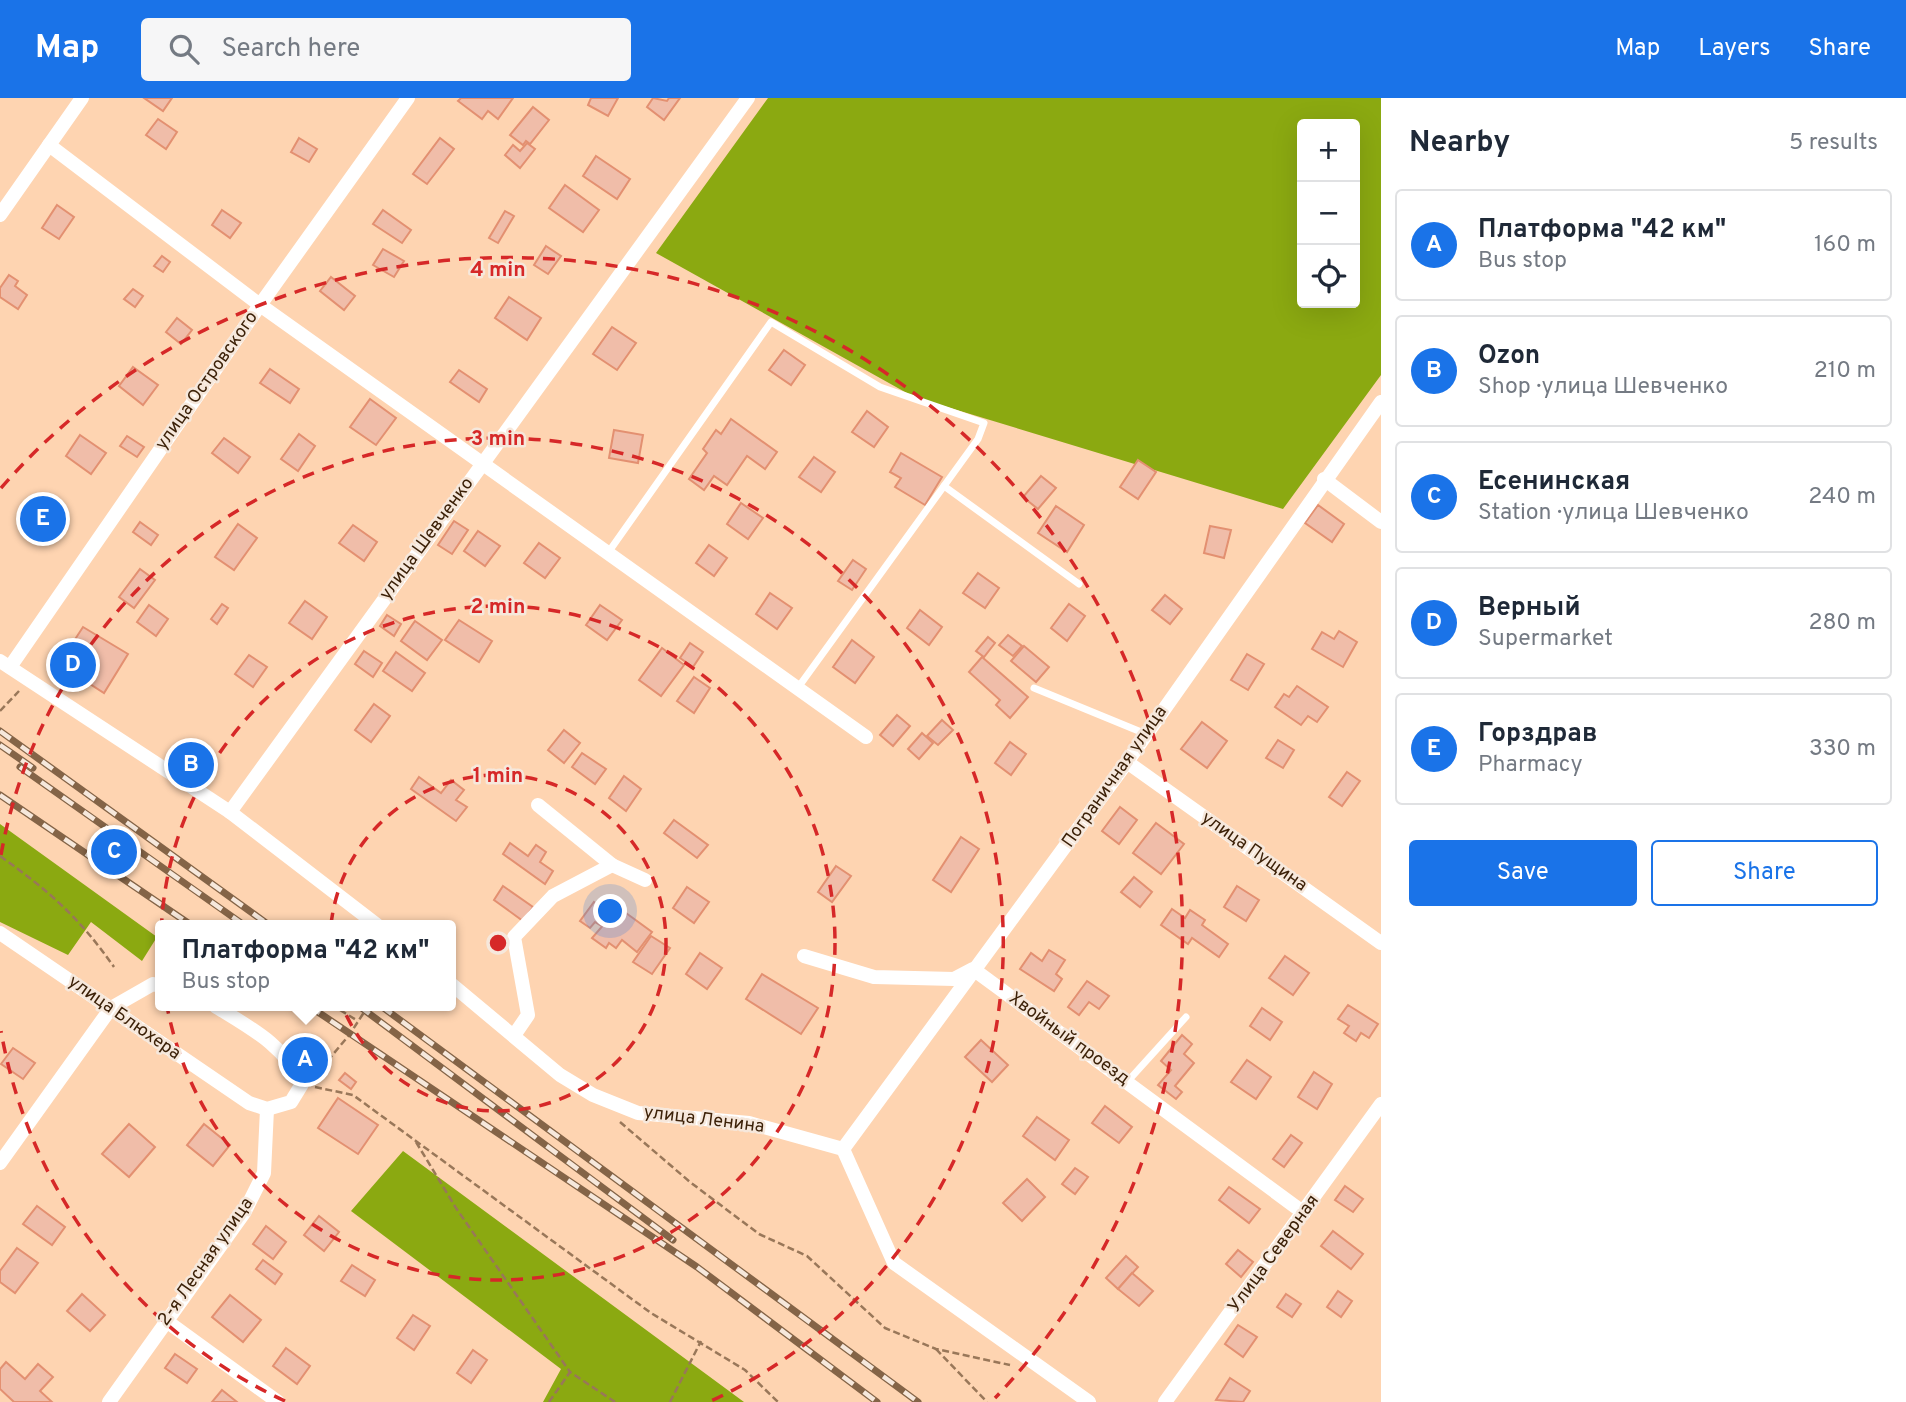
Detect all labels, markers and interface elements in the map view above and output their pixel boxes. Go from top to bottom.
search box [141,18,631,81]
text: Map [35,28,99,70]
icon: search [165,30,203,68]
text: Search here [221,33,360,66]
text: Map [1615,34,1660,64]
text: Layers [1698,34,1770,64]
text: Share [1808,34,1871,64]
map controls [1297,119,1360,308]
button: + [1297,119,1360,182]
text: Nearby [1409,125,1510,162]
text: 5 results [1789,129,1878,158]
button: − [1297,182,1360,245]
text: Платформа "42 км" [1478,214,1726,247]
text: A [1426,231,1442,260]
text: 160 m [1814,231,1876,260]
button: locate [1297,245,1360,308]
text: Bus stop [1478,247,1567,276]
text: 4 min [470,257,526,284]
street label: улица Островского [151,307,263,455]
text: Ozon [1478,340,1540,373]
text: B [1426,357,1442,386]
text: 210 m [1814,357,1876,386]
text: Shop · улица Шевченко [1478,373,1728,402]
text: 3 min [471,426,525,453]
text: Есенинская [1478,466,1630,499]
street label: улица Шевченко [375,473,479,605]
text: C [1427,483,1441,512]
text: 240 m [1808,483,1876,512]
pin: E [20,493,66,545]
text: Station · улица Шевченко [1478,499,1749,528]
text: Верный [1478,592,1581,625]
text: 2 min [471,594,525,621]
text: D [1426,609,1442,638]
text: 280 m [1808,609,1876,638]
text: Supermarket [1478,625,1613,654]
pin: D [50,639,96,691]
street label: Пограничная улица [1057,701,1173,853]
text: Горздрав [1478,718,1597,751]
text: E [1427,735,1441,764]
text: 330 m [1809,735,1876,764]
pin: B [168,739,214,791]
text: Pharmacy [1478,751,1583,780]
text: 1 min [473,763,523,790]
street label: улица Пущина [1196,807,1312,897]
pin: C [91,826,137,878]
button: Save [1409,840,1637,906]
button: Share [1651,840,1878,906]
your location [593,894,627,928]
popup [155,920,456,1011]
centre of rings [486,931,510,955]
text: Платформа "42 км" [181,935,430,968]
text: Bus stop [181,968,270,997]
street label: улица Блюхера [63,971,185,1065]
street label: Хвойный проезд [1004,987,1134,1091]
pin: A [282,1034,328,1086]
street label: улица Ленина [642,1101,766,1139]
street label: Улица Северная [1223,1190,1325,1318]
street label: 2-я Лесная улица [153,1193,259,1331]

